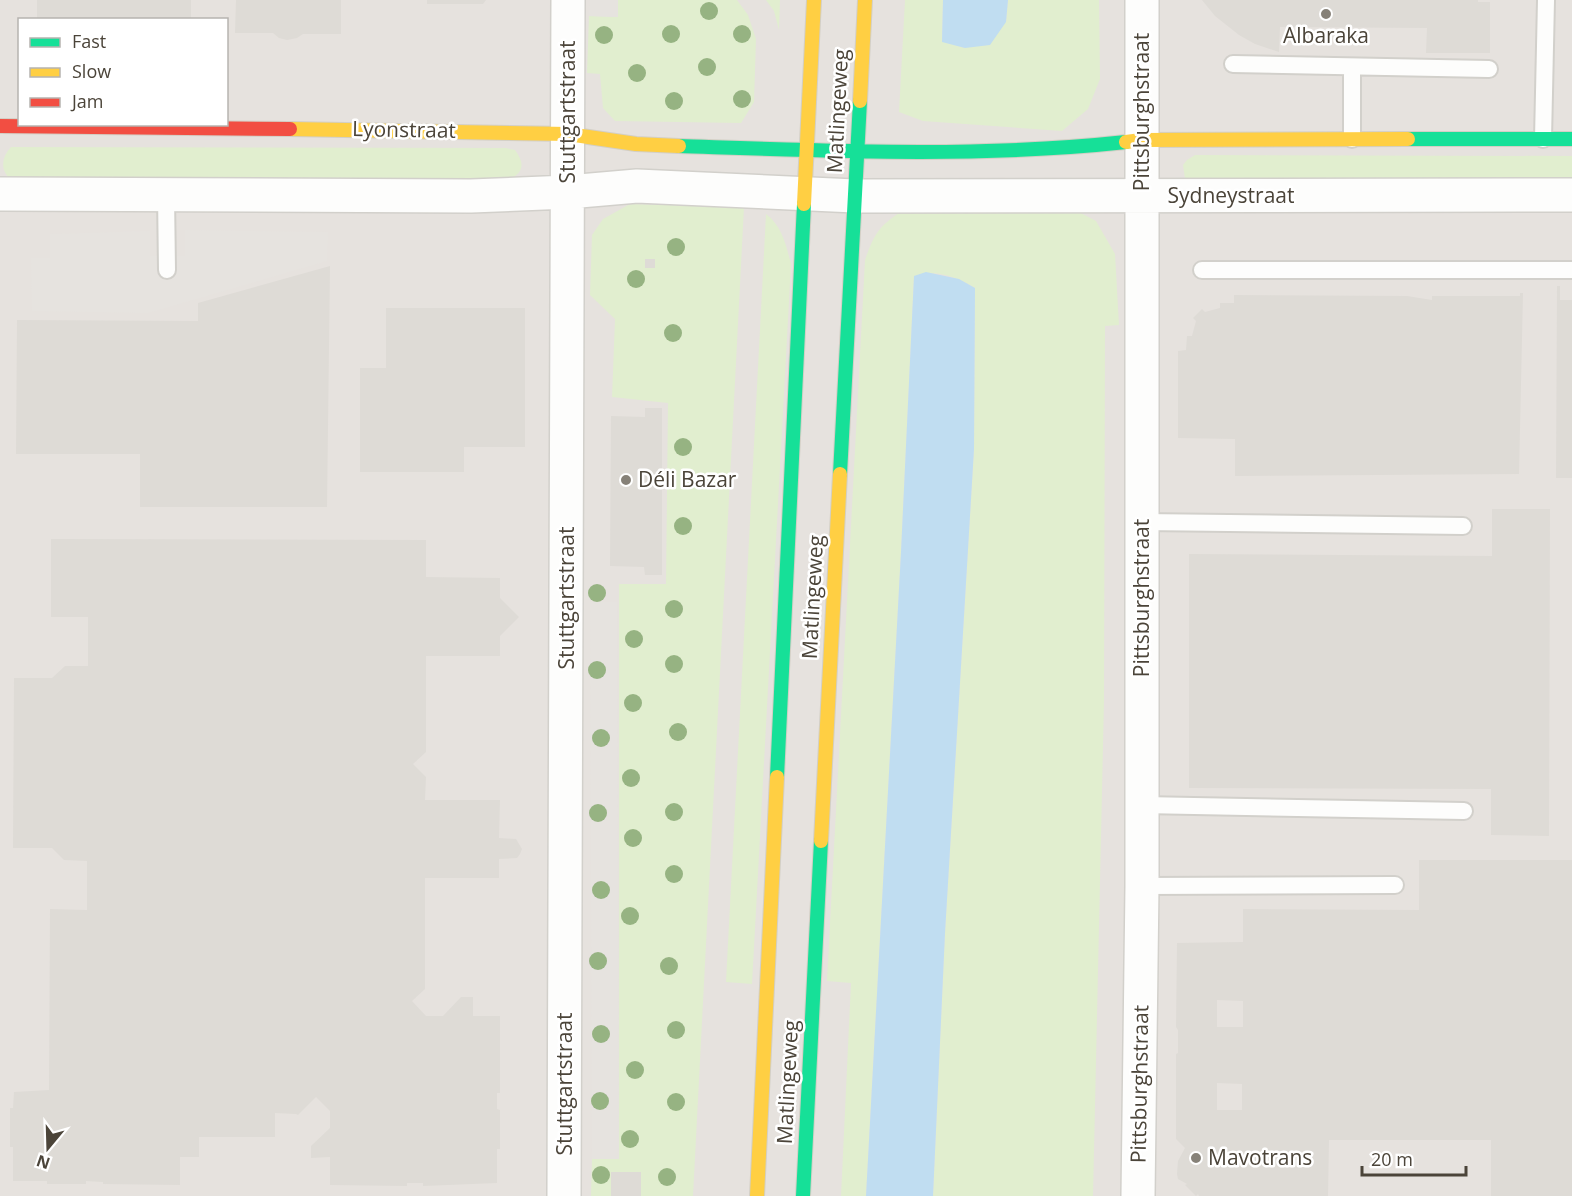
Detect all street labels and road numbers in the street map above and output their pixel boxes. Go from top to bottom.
street label: Pittsburghstraat [1127,33,1155,191]
street label: Stuttgartstraat [553,41,581,183]
street label: Matlingeweg [820,48,854,174]
street label: Lyonstraat [352,114,456,144]
street label: Sydneystraat [1168,181,1294,209]
street label: Pittsburghstraat [1127,519,1155,677]
street label: Stuttgartstraat [552,527,580,669]
street label: Matlingeweg [795,534,829,660]
street label: Pittsburghstraat [1124,1005,1154,1163]
street label: Stuttgartstraat [550,1013,578,1155]
street label: Matlingeweg [770,1019,804,1145]

